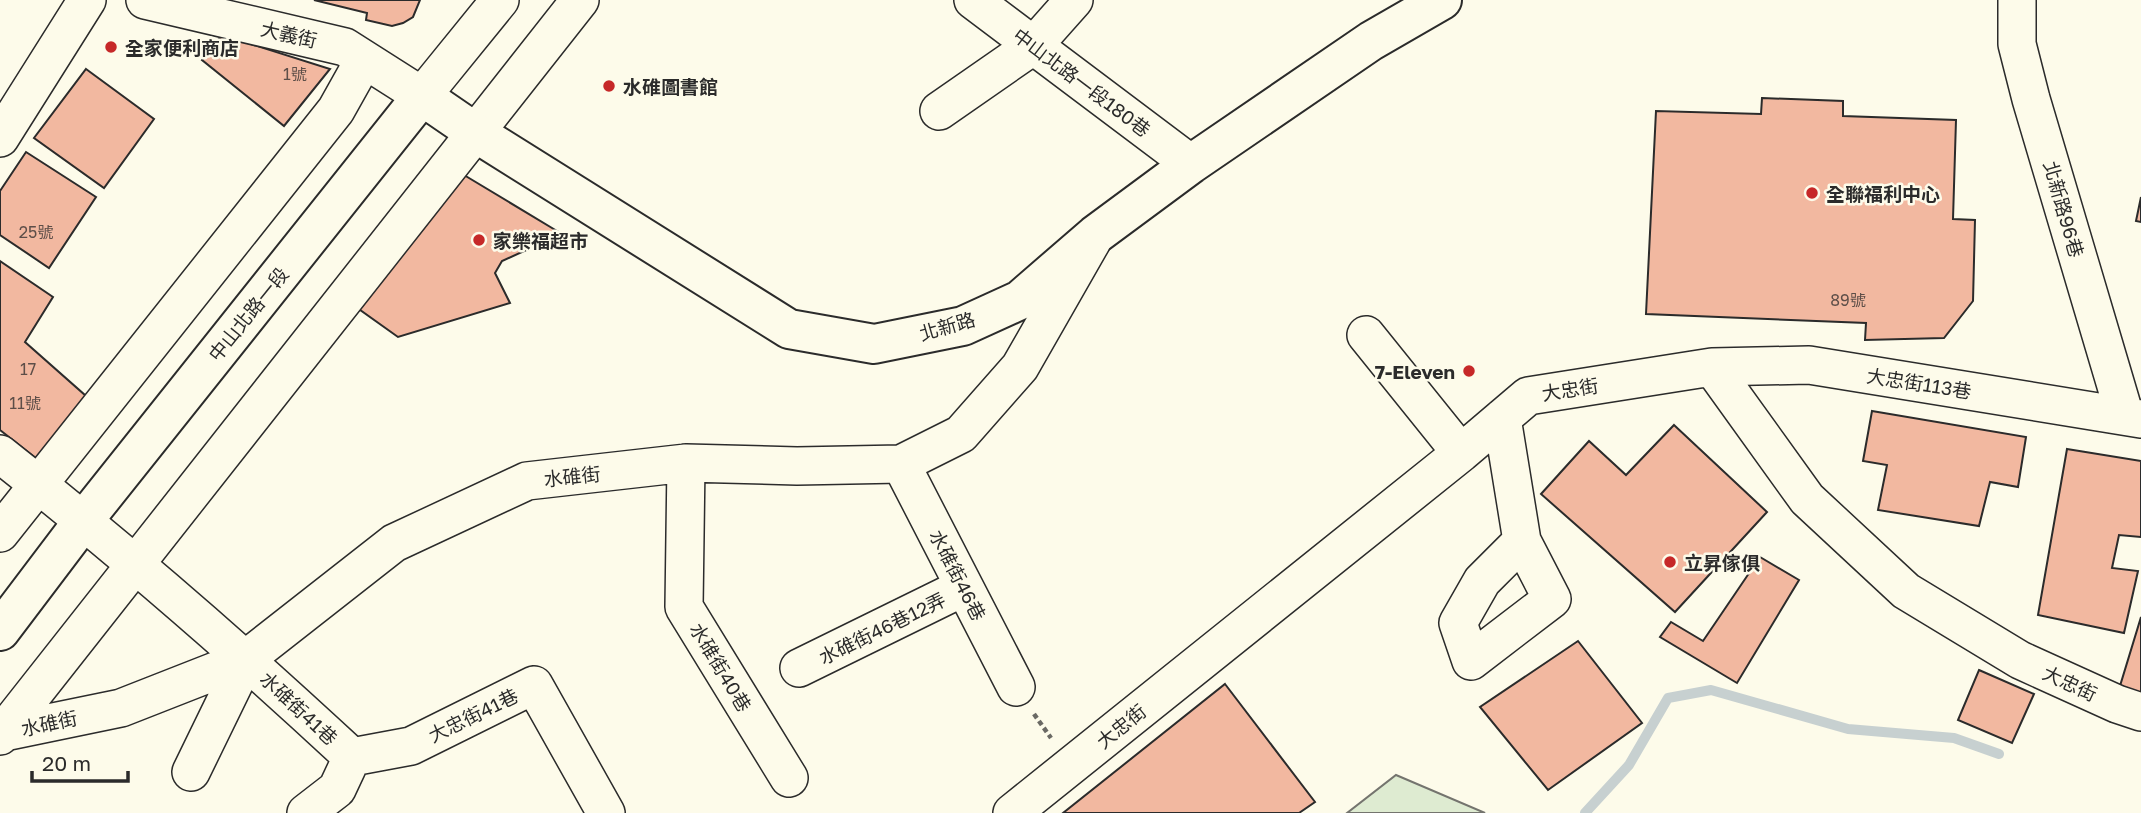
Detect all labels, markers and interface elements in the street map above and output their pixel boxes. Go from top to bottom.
street label: 大義街 [259,16,319,52]
street label: 中山北路一段180巷 [1009,23,1155,141]
place label: 全家便利商店 [125,36,239,59]
marker: 全家便利商店 [103,39,119,55]
house number: 1號 [283,64,307,84]
place label: 水碓圖書館 [623,75,718,98]
marker: 水碓圖書館 [601,78,617,94]
street label: 北新路96巷 [2039,158,2089,260]
place label: 全聯福利中心 [1826,182,1940,205]
marker: 全聯福利中心 [1804,185,1820,201]
house number: 25號 [19,222,53,242]
place label: 家樂福超市 [493,229,588,252]
marker: 家樂福超市 [471,232,487,248]
street label: 中山北路一段 [203,262,293,366]
house number: 89號 [1830,290,1866,310]
street label: 北新路 [916,307,978,345]
house number: 17 [20,359,36,379]
place label: 7-Eleven [1375,360,1455,383]
marker: 7-Eleven [1461,363,1477,379]
street label: 大忠街113巷 [1865,363,1973,403]
street label: 大忠街 [1540,373,1600,405]
house number: 11號 [9,393,41,413]
street label: 水碓街 [542,462,602,490]
street label: 水碓街46巷 [925,526,991,624]
place label: 立昇傢俱 [1684,551,1760,574]
marker: 立昇傢俱 [1662,554,1678,570]
street label: 水碓街46巷12弄 [815,587,949,669]
street label: 水碓街40巷 [686,618,756,716]
street label: 大忠街 [2039,661,2101,705]
street label: 水碓街41巷 [256,667,342,749]
street label: 大忠街41巷 [424,683,522,747]
street label: 大忠街 [1092,699,1150,753]
street label: 水碓街 [19,706,79,740]
scale bar [32,740,128,784]
text: 20 m [42,750,91,776]

